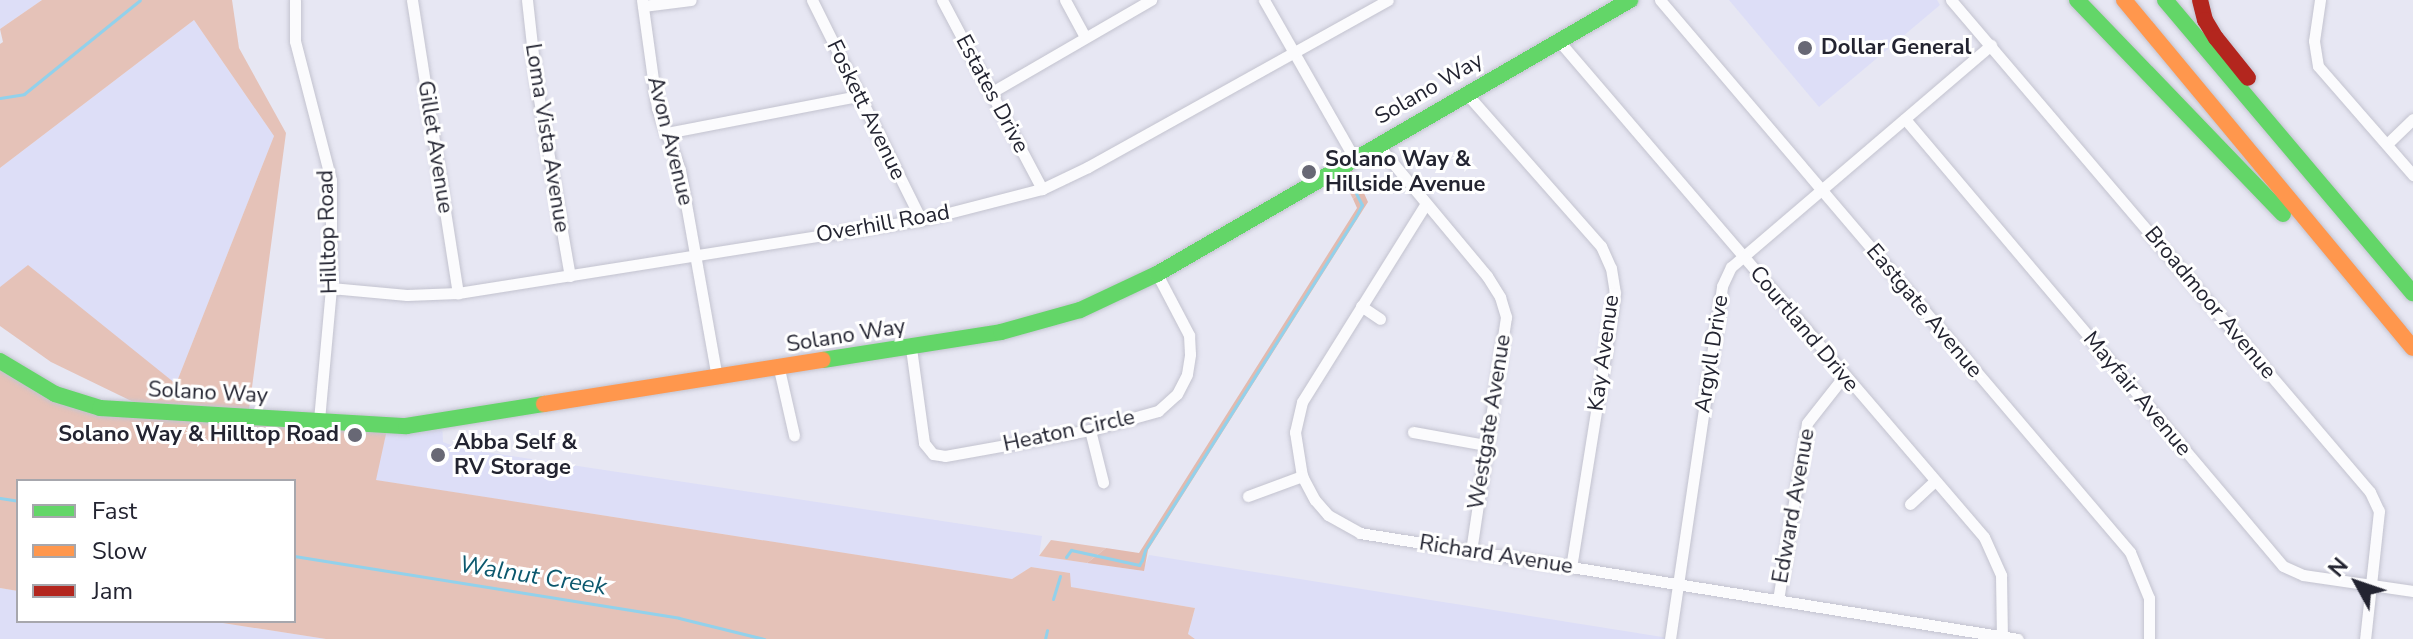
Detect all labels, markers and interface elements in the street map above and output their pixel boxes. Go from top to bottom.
street label: Estates Drive [950,30,1034,158]
place label: Dollar General [1821,35,1972,61]
street label: Foskett Avenue [821,36,911,184]
marker: Dollar General [1796,39,1814,57]
street label: Loma Vista Avenue [519,42,575,234]
street label: Solano Way [1370,48,1488,130]
street label: Avon Avenue [641,74,699,208]
street label: Gillet Avenue [411,79,459,215]
place label: Solano Way & Hillside Avenue [1325,146,1486,198]
marker: Solano Way & Hillside Avenue [1300,163,1318,181]
street label: Hilltop Road [313,169,343,295]
street label: Overhill Road [814,199,952,249]
street label: Broadmoor Avenue [2138,221,2282,385]
street label: Eastgate Avenue [1860,239,1988,383]
street label: Courtland Drive [1744,261,1864,397]
street label: Kay Avenue [1583,293,1625,413]
street label: Argyll Drive [1690,293,1734,415]
street label: Solano Way [785,314,907,358]
street label: Mayfair Avenue [2077,326,2197,462]
street label: Westgate Avenue [1463,332,1517,512]
street label: Solano Way [147,377,269,409]
street label: Heaton Circle [1001,404,1137,458]
place label: Solano Way & Hilltop Road [58,422,339,448]
marker: Solano Way & Hilltop Road [346,426,364,444]
street label: Edward Avenue [1767,427,1821,585]
place label: Abba Self & RV Storage [454,429,577,480]
marker: Abba Self & RV Storage [429,446,447,464]
legend [16,479,296,623]
text: Fast [92,495,137,527]
street label: Richard Avenue [1417,530,1575,580]
text: Slow [92,535,147,567]
north arrow [2317,543,2397,623]
water label: Walnut Creek [457,550,609,602]
text: N [2322,552,2355,584]
text: Jam [92,575,133,607]

